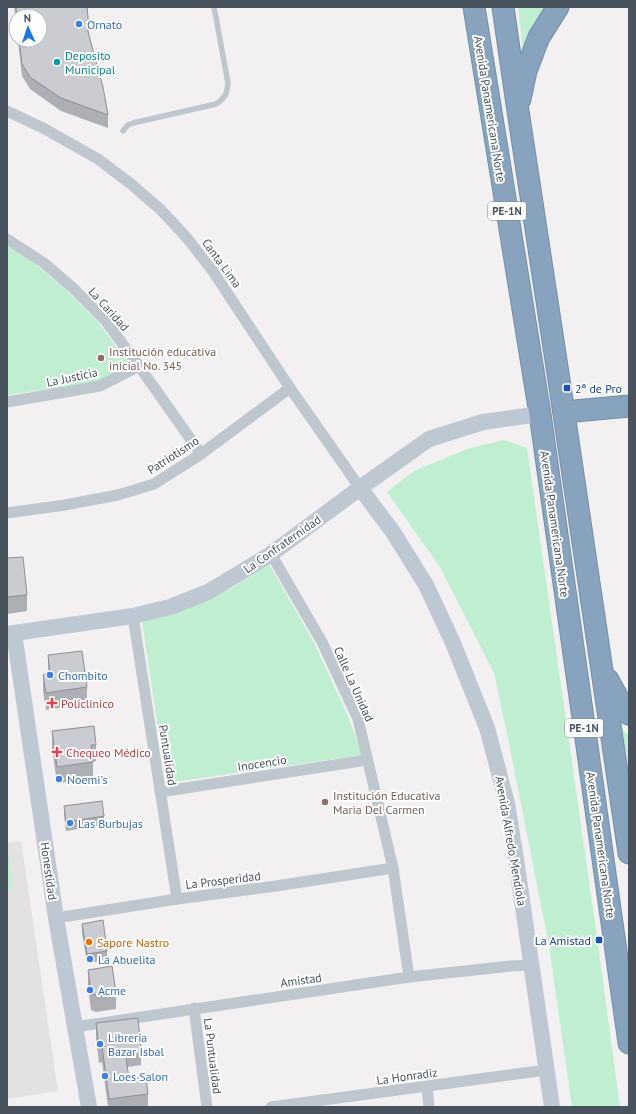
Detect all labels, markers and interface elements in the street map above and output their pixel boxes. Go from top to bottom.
north arrow [8,8,48,48]
text: N [23,11,31,25]
place label: Ornato [87,17,122,32]
marker: Ornato [74,19,84,29]
street label: Avenida Panamericana Norte [471,35,509,183]
place label: Deposito Municipal [65,48,116,77]
marker: Deposito Municipal [52,57,62,67]
road number: PE-1N [488,202,526,220]
street label: Canta Lima [199,235,245,291]
street label: La Caridad [85,284,133,334]
place label: Institución educativa inicial No. 345 [109,344,216,373]
marker: Institución educativa inicial No. 345 [96,353,106,363]
street label: La Justicia [45,364,99,390]
place label: 2ª de Pro [575,381,622,396]
marker: 2ª de Pro [562,383,572,393]
street label: Patriotismo [144,433,202,477]
street label: Avenida Panamericana Norte [537,450,573,598]
street label: La Confraternidad [240,512,324,576]
street label: Calle La Unidad [331,644,377,724]
place label: Chombito [58,668,108,683]
marker: Chombito [45,670,55,680]
place label: Policlinico [61,696,114,711]
marker: Policlinico [46,697,58,709]
road number: PE-1N [565,719,603,737]
street label: Puntualidad [156,724,180,786]
place label: Chequeo Médico [66,745,151,760]
marker: Chequeo Médico [51,746,63,758]
street label: Inocencio [236,752,288,774]
street label: Avenida Panamericana Norte [583,771,619,919]
place label: Noemi's [67,772,108,787]
marker: Noemi's [54,774,64,784]
street label: Avenida Alfredo Mendiola [492,775,530,907]
place label: Institución Educativa Maria Del Carmen [333,788,441,817]
marker: Institución Educativa Maria Del Carmen [320,797,330,807]
place label: Las Burbujas [78,816,143,831]
marker: Las Burbujas [65,818,75,828]
street label: Honestidad [38,841,60,901]
street label: La Prosperidad [185,868,261,892]
place label: La Amistad [535,933,591,948]
place label: Sapore Nastro [97,935,169,950]
marker: La Amistad [594,935,604,945]
marker: Sapore Nastro [84,937,94,947]
place label: La Abuelita [98,952,156,967]
marker: La Abuelita [85,954,95,964]
street label: Amistad [279,970,323,990]
place label: Acme [98,983,126,998]
marker: Acme [85,985,95,995]
street label: La Puntualidad [201,1017,225,1095]
place label: Libreria Bazar Isbal [108,1030,165,1059]
marker: Libreria Bazar Isbal [95,1039,105,1049]
street label: La Honradiz [376,1064,438,1088]
place label: Loes Salon [113,1069,168,1084]
marker: Loes Salon [100,1071,110,1081]

